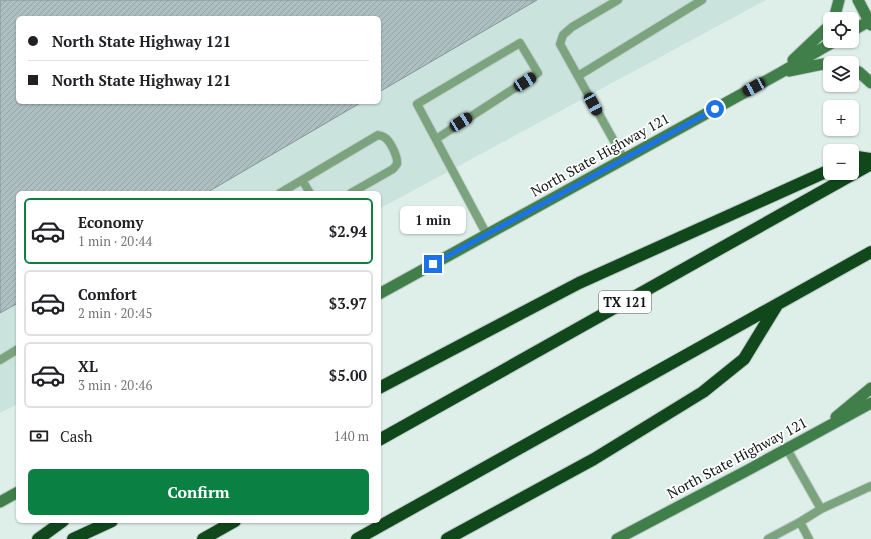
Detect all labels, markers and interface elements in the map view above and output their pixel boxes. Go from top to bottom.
map controls [823,12,859,180]
button: locate [823,12,859,48]
text: North State Highway 121 [52,31,231,51]
button: layers [823,56,859,92]
text: North State Highway 121 [52,70,231,90]
car [512,70,538,94]
car [741,76,767,98]
car [582,91,604,117]
route start [706,100,724,118]
button: + [823,100,859,136]
street label: North State Highway 121 [527,109,672,201]
car [448,111,474,133]
button: − [823,144,859,180]
callout: 1 min [400,206,466,234]
text: 1 min [415,211,451,229]
text: Economy [78,212,143,232]
icon: car [30,213,66,249]
text: $2.94 [329,221,367,241]
text: 1 min · 20:44 [78,232,152,250]
route end [424,255,442,273]
text: Comfort [78,284,137,304]
icon: car [30,285,66,321]
road number: TX 121 [599,291,651,313]
text: $3.97 [329,293,367,313]
text: 2 min · 20:45 [78,304,152,322]
text: XL [78,356,98,376]
icon: car [30,357,66,393]
text: $5.00 [329,365,367,385]
text: 3 min · 20:46 [78,376,152,394]
street label: North State Highway 121 [664,413,810,502]
icon: cash [28,425,50,447]
text: Cash [60,426,93,446]
text: 140 m [334,427,369,445]
button: Confirm [28,469,369,515]

